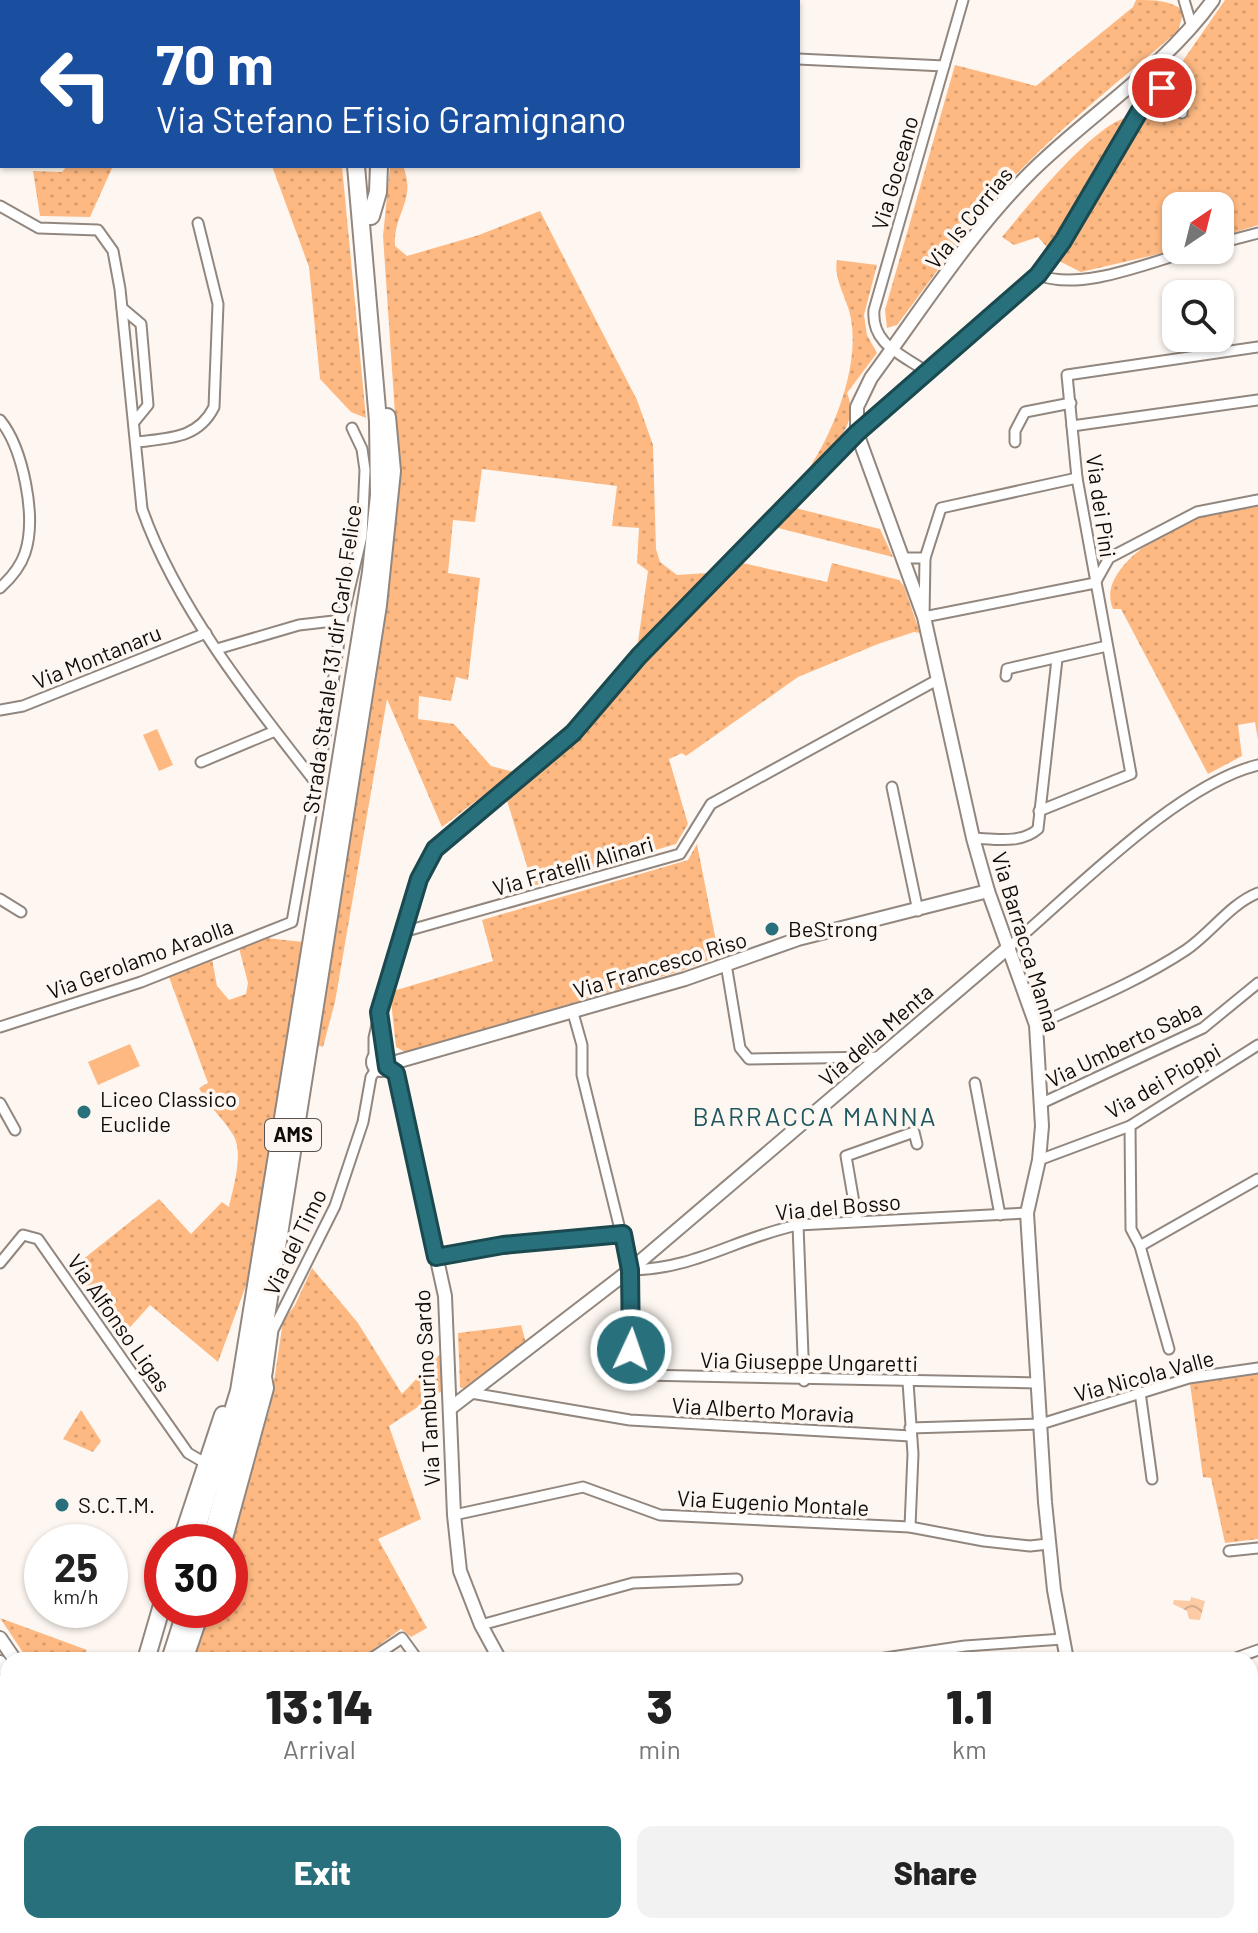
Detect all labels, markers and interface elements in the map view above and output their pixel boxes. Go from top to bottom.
text: 70 m [156,29,274,96]
icon: left [24,32,128,136]
pin [1128,54,1196,122]
icon: arrive [1140,66,1184,110]
text: Via Stefano Efisio Gramignano [156,97,626,140]
street label: Via Goceano [865,113,923,233]
street label: Via Is Corrias [919,161,1017,274]
north arrow [1162,192,1234,264]
map controls [1162,192,1234,352]
button: search [1162,280,1234,352]
street label: Via dei Pini [1082,453,1122,559]
street label: Strada Statale 131 dir Carlo Felice [296,502,366,815]
street label: Via Montanaru [29,619,165,694]
street label: Via Fratelli Alinari [489,830,656,900]
street label: Via Barracca Manna [987,849,1067,1035]
street label: Via Gerolamo Araolla [43,912,236,1004]
place label: BeStrong [788,915,878,941]
marker: BeStrong [763,920,781,938]
street label: Via Francesco Riso [570,925,750,1003]
street label: Via della Menta [813,978,938,1091]
street label: Via Umberto Saba [1042,994,1206,1092]
street label: Via dei Pioppi [1100,1037,1225,1124]
place label: Liceo Classico Euclide [100,1085,237,1136]
district label: BARRACCA MANNA [692,1100,938,1131]
marker: Liceo Classico Euclide [75,1103,93,1121]
road number: AMS [265,1119,321,1151]
street label: Via del Timo [257,1184,331,1299]
street label: Via del Bosso [774,1188,902,1224]
street label: Via Alfonso Ligas [63,1249,177,1396]
street label: Via Tamburino Sardo [408,1289,444,1487]
position arrow [589,1308,673,1392]
street label: Via Nicola Valle [1071,1344,1217,1406]
street label: Via Giuseppe Ungaretti [700,1346,918,1376]
street label: Via Alberto Moravia [671,1391,855,1427]
street label: Via Eugenio Montale [676,1484,870,1520]
place label: S.C.T.M. [78,1491,155,1517]
marker: S.C.T.M. [53,1496,71,1514]
speed limit sign: 30 [144,1524,248,1628]
text: 25 [54,1542,98,1590]
text: km/h [53,1584,99,1608]
text: 13:14 [265,1676,373,1734]
text: 3 [647,1676,673,1734]
text: 1.1 [946,1676,993,1734]
text: Arrival [283,1733,356,1764]
text: min [639,1733,681,1764]
text: km [952,1733,987,1764]
button: Exit [24,1826,621,1918]
button: Share [637,1826,1234,1918]

